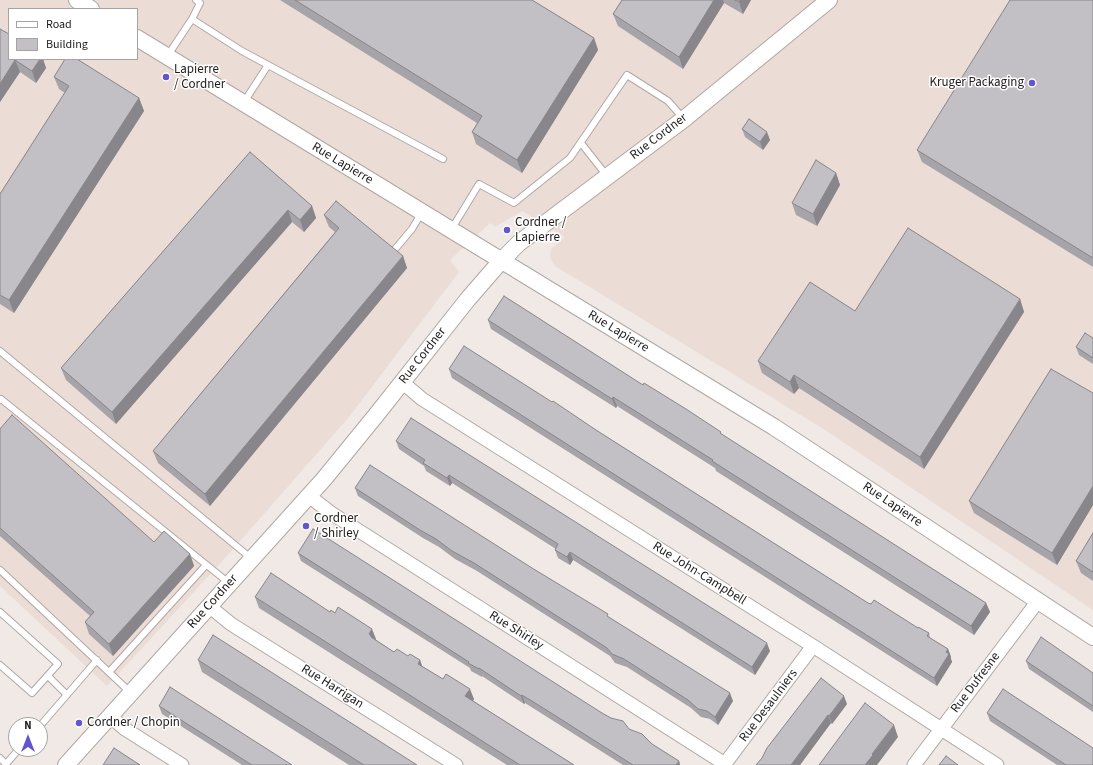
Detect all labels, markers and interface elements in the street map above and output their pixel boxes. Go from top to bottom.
legend [8,8,138,60]
text: Road [46,16,72,33]
text: Building [46,36,88,53]
place label: Lapierre / Cordner [174,62,225,93]
marker: Lapierre / Cordner [161,72,171,82]
place label: Kruger Packaging [929,75,1024,91]
marker: Kruger Packaging [1027,78,1037,88]
street label: Rue Cordner [627,110,691,164]
street label: Rue Lapierre [309,140,375,188]
place label: Cordner / Lapierre [515,215,566,246]
marker: Cordner / Lapierre [502,225,512,235]
street label: Rue Lapierre [585,308,651,356]
street label: Rue Cordner [396,325,450,387]
street label: Rue Lapierre [859,479,925,531]
place label: Cordner / Shirley [314,511,359,542]
marker: Cordner / Shirley [301,521,311,531]
street label: Rue John-Campbell [649,539,749,609]
street label: Rue Cordner [185,572,241,632]
street label: Rue Shirley [486,608,546,654]
street label: Rue Dufresne [948,649,1004,717]
street label: Rue Harrigan [298,662,366,712]
street label: Rue Desaulniers [737,667,801,745]
place label: Cordner / Chopin [87,715,180,731]
north arrow [8,717,48,757]
text: N [24,718,32,733]
marker: Cordner / Chopin [74,718,84,728]

